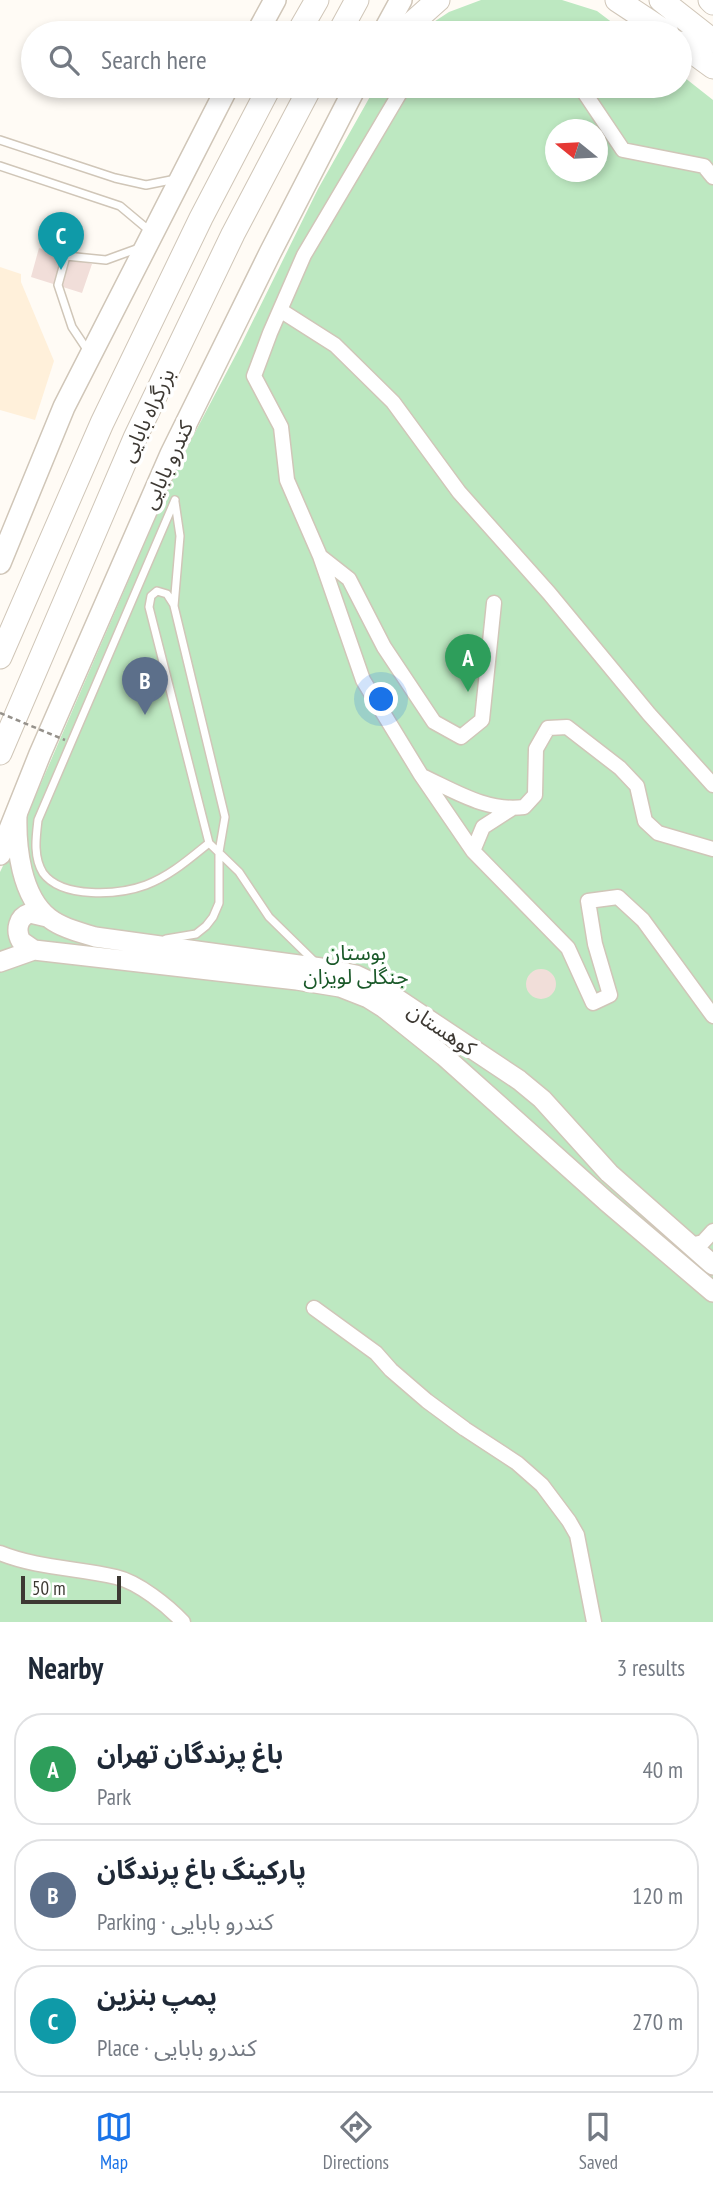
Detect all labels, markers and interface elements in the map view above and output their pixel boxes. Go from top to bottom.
search box [21,21,692,98]
icon: search [45,41,83,79]
text: Search here [101,43,207,76]
north arrow [545,119,608,182]
pin: C [38,212,84,270]
street label: بزرگراه بابایی [114,364,180,466]
street label: کندرو بابایی [135,416,199,513]
pin: A [445,634,491,692]
pin: B [122,657,168,715]
your location [364,682,398,716]
park label: بوستان جنگلی لویزان [303,939,409,990]
street label: کوهستان [403,996,482,1062]
scale bar [21,1573,121,1605]
text: 50 m [32,1576,66,1600]
text: Nearby [28,1648,103,1687]
text: 3 results [617,1653,685,1682]
text: باغ پرندگان تهران [97,1737,283,1770]
text: A [47,1755,59,1784]
text: 40 m [642,1755,683,1784]
text: Park [97,1782,131,1811]
text: پارکینگ باغ پرندگان [97,1853,306,1886]
text: B [47,1881,59,1910]
text: 120 m [632,1881,683,1910]
text: Parking · کندرو بابایی [97,1907,274,1936]
text: پمپ بنزین [97,1979,217,2012]
text: C [48,2007,58,2036]
text: 270 m [632,2007,683,2036]
text: Place · کندرو بابایی [97,2033,257,2062]
tab: Map [95,2108,133,2174]
tab: Directions [323,2108,389,2174]
tab: Saved [579,2108,618,2174]

